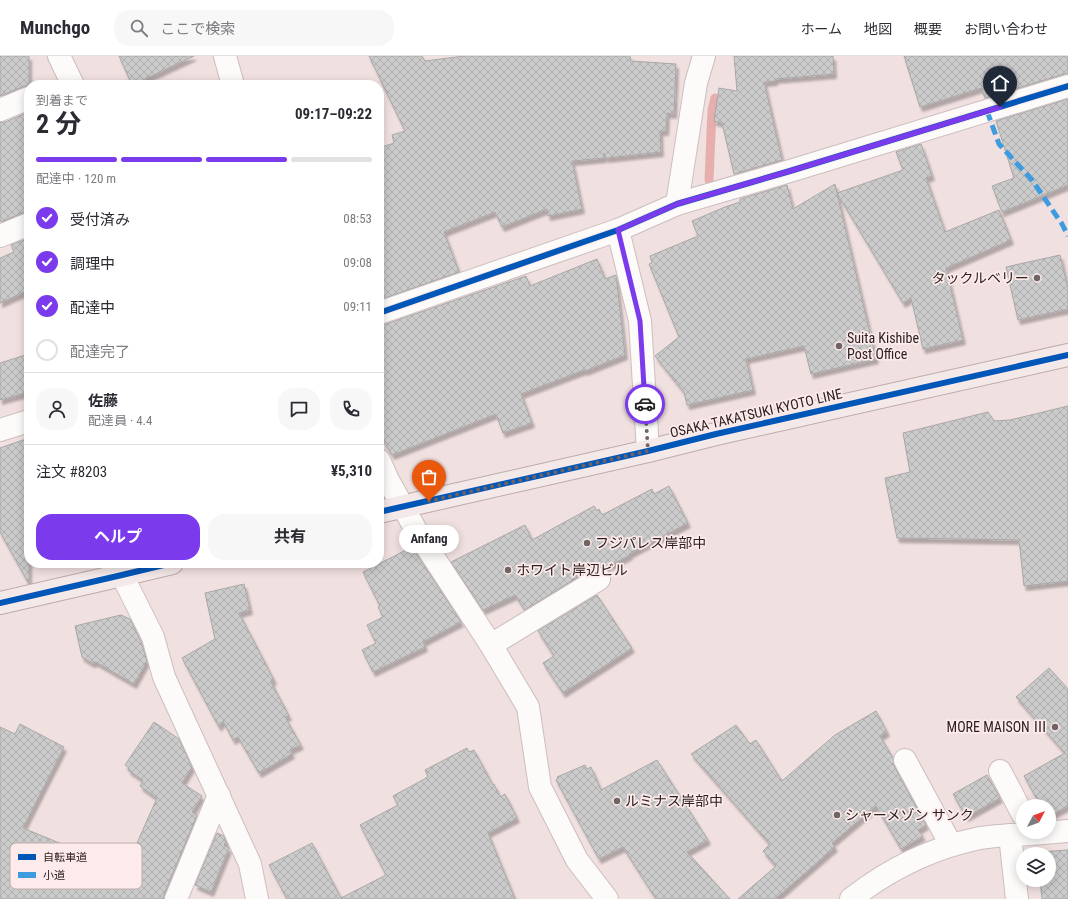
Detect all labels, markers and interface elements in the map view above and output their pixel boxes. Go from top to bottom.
search box [114,10,394,46]
text: Munchgo [20,16,90,39]
icon: search [128,17,150,39]
text: ここで検索 [160,20,235,38]
text: ホーム [800,21,842,37]
text: 地図 [864,21,892,37]
text: 概要 [914,21,942,37]
text: お問い合わせ [964,21,1048,37]
pin [983,66,1017,107]
icon: home [989,72,1011,94]
text: 到着まで [36,93,88,108]
text: 09:17–09:22 [295,105,372,123]
text: 2 分 [36,109,81,139]
text: 配達中 · 120 m [36,171,116,186]
icon: check [36,207,58,229]
text: 受付済み [70,211,130,229]
text: 08:53 [343,211,372,226]
icon: check [36,251,58,273]
text: 調理中 [70,255,115,273]
text: 09:08 [343,255,372,270]
place label: タックルベリー [931,270,1029,286]
marker: タックルベリー [1032,273,1042,283]
icon: check [36,295,58,317]
text: 配達中 [70,299,115,317]
text: 09:11 [343,299,372,314]
place label: Suita Kishibe Post Office [847,330,919,362]
marker: Suita Kishibe Post Office [834,341,844,351]
text: 配達完了 [70,343,130,361]
courier [625,384,665,424]
street label: OSAKA TAKATSUKI KYOTO LINE [668,385,844,441]
button: person [36,388,78,430]
button: chat [278,388,320,430]
button: phone [330,388,372,430]
text: 佐藤 [88,392,118,410]
icon: car [634,393,656,415]
text: 配達員 · 4.4 [88,413,152,428]
pin [412,460,446,501]
text: ¥5,310 [331,462,372,480]
text: 注文 #8203 [36,463,107,481]
icon: bag [418,466,440,488]
button: ヘルプ [36,514,200,560]
button: 共有 [208,514,372,560]
callout: Anfang [399,525,459,553]
text: Anfang [410,531,448,546]
place label: フジパレス岸部中 [595,535,706,551]
marker: フジパレス岸部中 [582,538,592,548]
place label: ホワイト岸辺ビル [516,562,628,578]
marker: ホワイト岸辺ビル [503,565,513,575]
place label: MORE MAISON Ⅲ [947,719,1047,735]
marker: MORE MAISON Ⅲ [1050,722,1060,732]
place label: ルミナス岸部中 [625,793,723,809]
marker: ルミナス岸部中 [612,796,622,806]
north arrow [1016,799,1056,839]
map controls [1016,799,1056,887]
place label: シャーメゾン サンク [845,807,974,823]
marker: シャーメゾン サンク [832,810,842,820]
legend [10,843,142,889]
button: layers [1016,847,1056,887]
text: 自転車道 [43,851,87,864]
text: 小道 [43,869,65,882]

